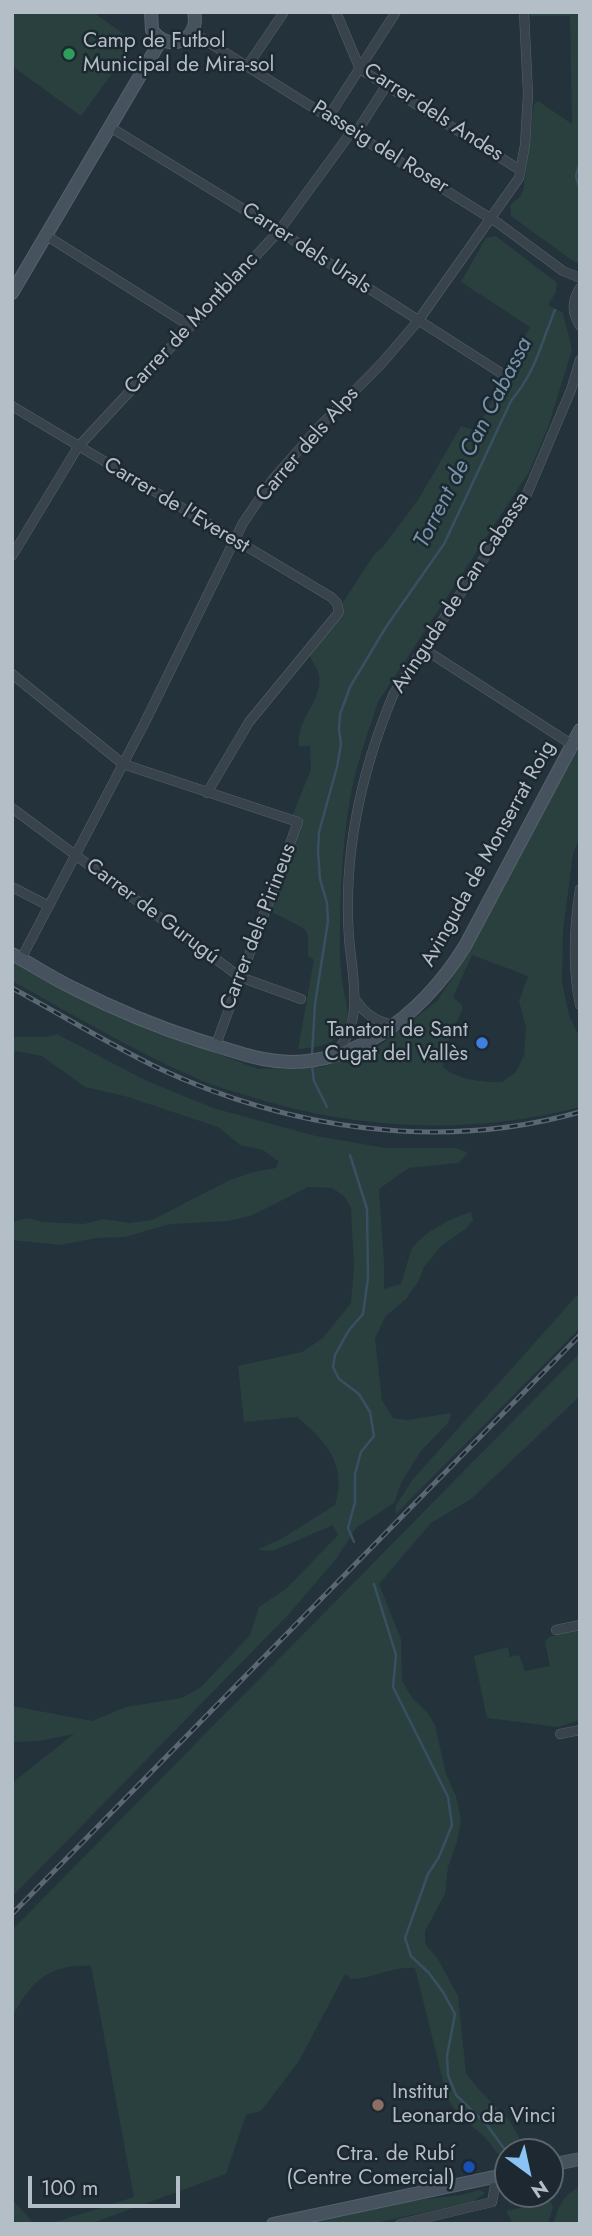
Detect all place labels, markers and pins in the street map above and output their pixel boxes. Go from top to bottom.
place label: Camp de Futbol Municipal de Mira-sol [83,29,274,79]
marker: Camp de Futbol Municipal de Mira-sol [61,46,77,62]
place label: Tanatori de Sant Cugat del Vallès [324,1018,468,1068]
marker: Tanatori de Sant Cugat del Vallès [474,1035,490,1051]
place label: Institut Leonardo da Vinci [392,2080,556,2130]
marker: Institut Leonardo da Vinci [370,2097,386,2113]
place label: Ctra. de Rubí (Centre Comercial) [286,2142,455,2192]
marker: Ctra. de Rubí (Centre Comercial) [461,2159,477,2175]

